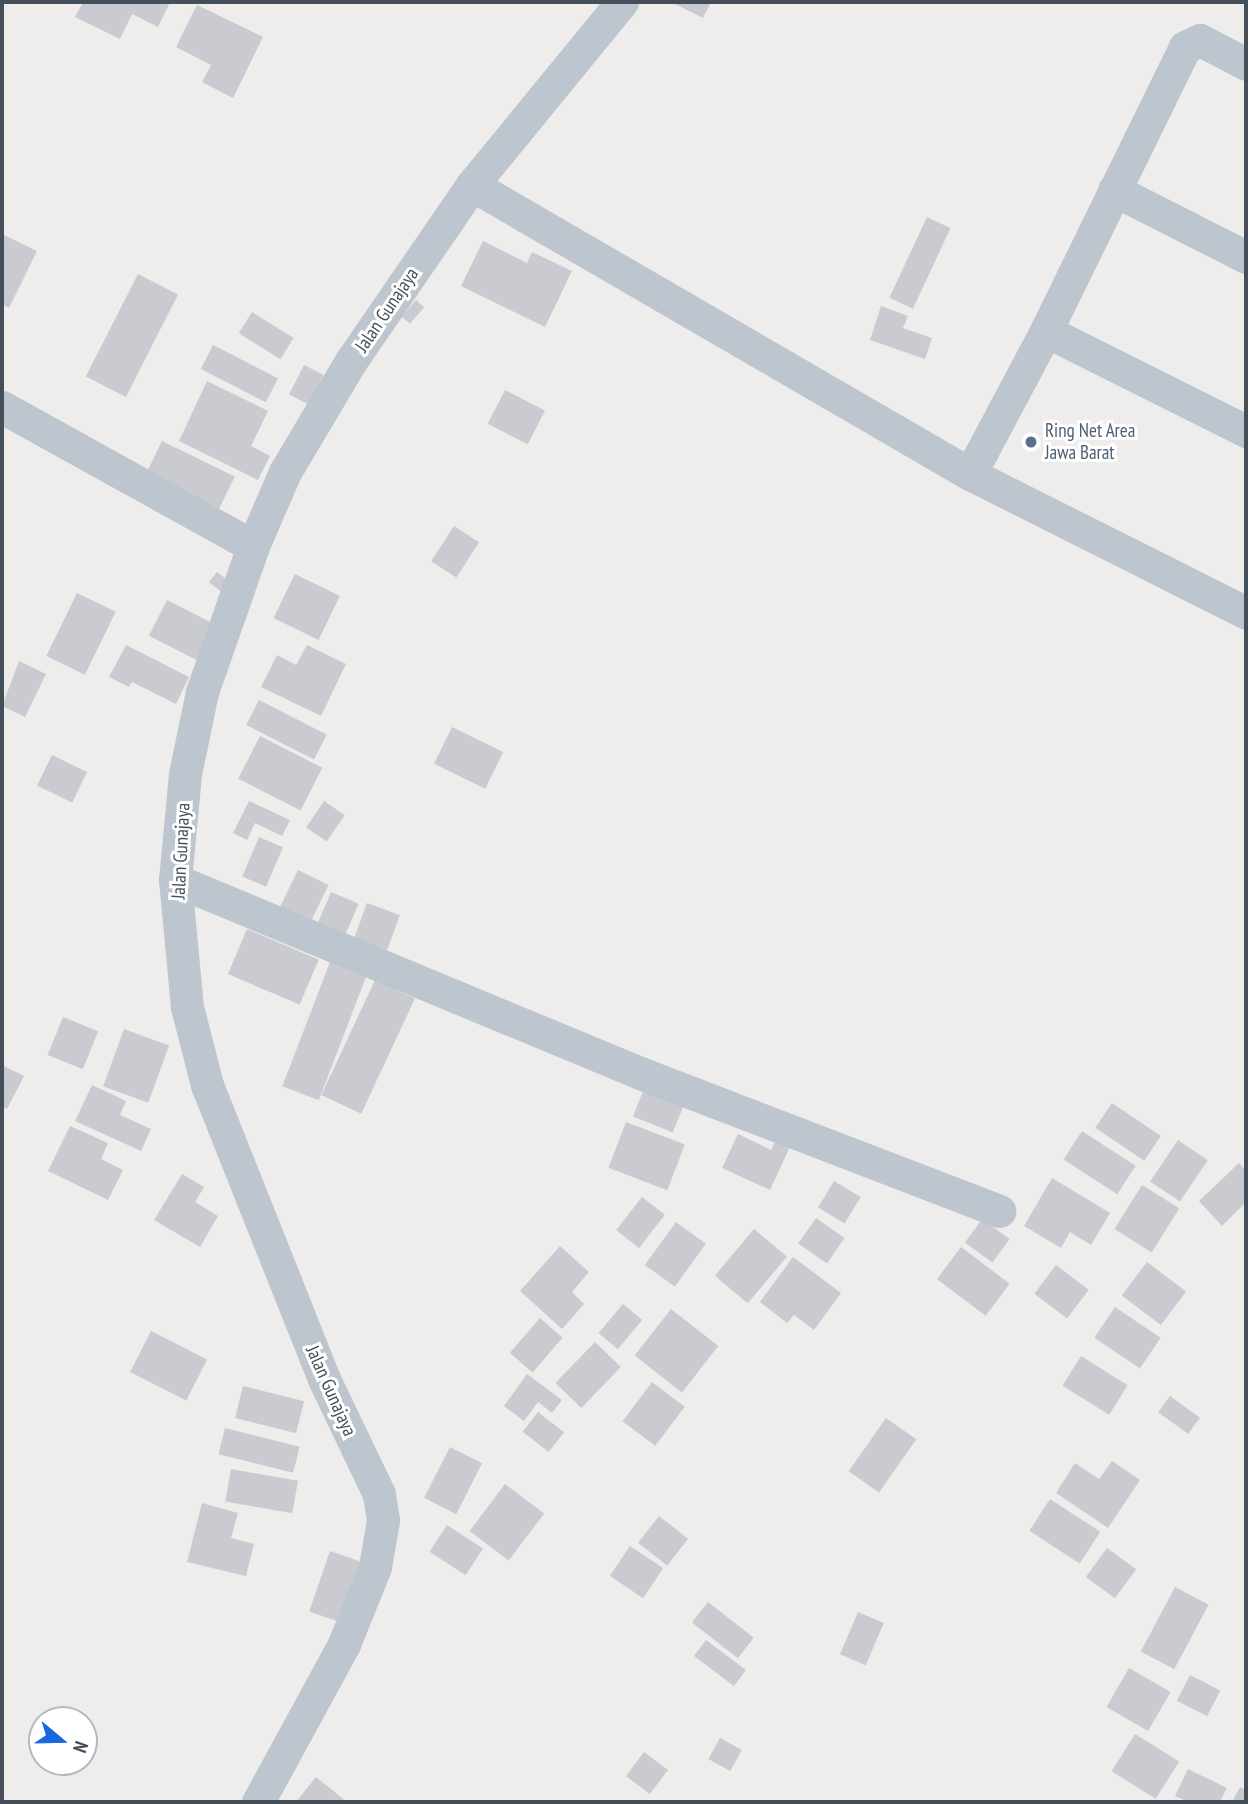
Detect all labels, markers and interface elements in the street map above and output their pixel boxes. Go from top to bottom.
street label: Jalan Gunajaya [351,264,423,356]
place label: Ring Net Area Jawa Barat [1045,420,1136,464]
marker: Ring Net Area Jawa Barat [1023,434,1039,450]
street label: Jalan Gunajaya [167,802,195,900]
street label: Jalan Gunajaya [301,1342,361,1440]
north arrow [28,1706,98,1776]
text: N [68,1738,94,1756]

